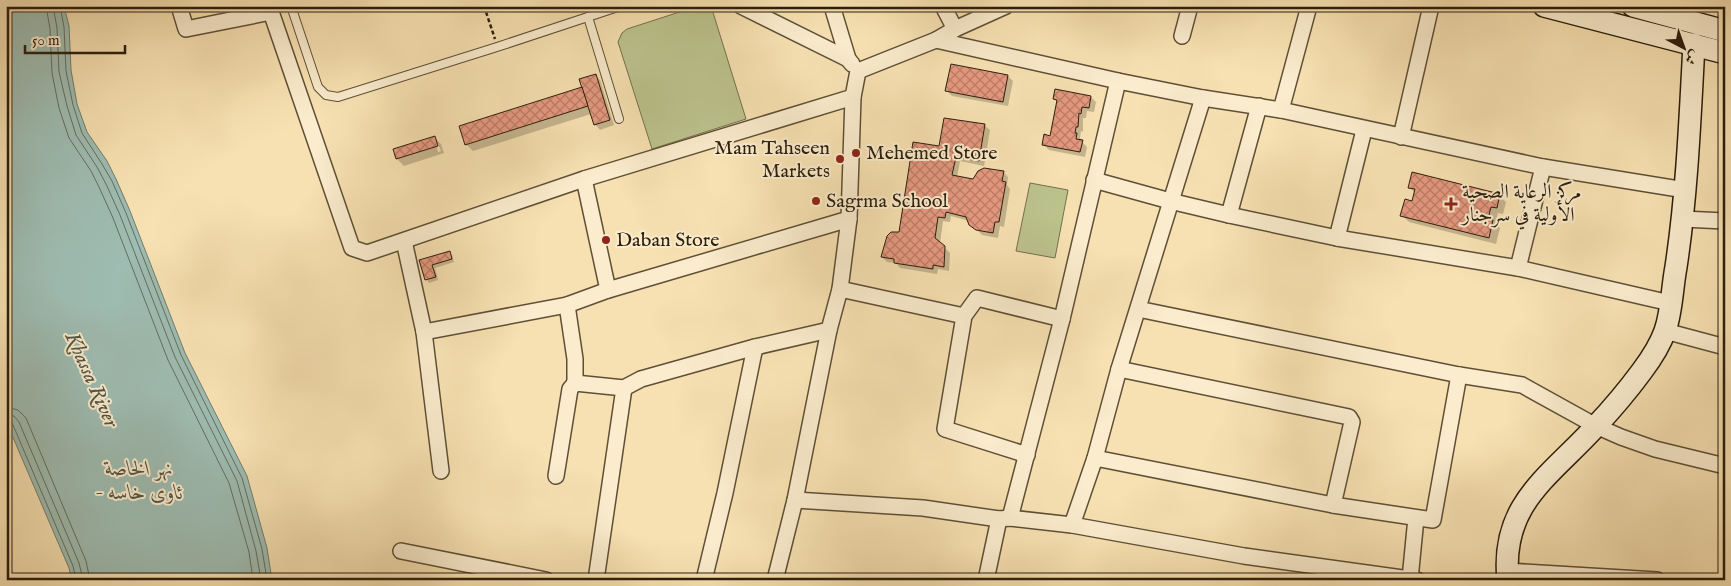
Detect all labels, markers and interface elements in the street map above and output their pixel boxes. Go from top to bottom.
scale bar [25,22,125,54]
north arrow [1658,22,1708,72]
text: 50 m [32,31,60,50]
text: ش [1681,46,1703,68]
place label: Mam Tahseen Markets [714,136,830,184]
place label: Mehemed Store [866,141,997,166]
marker: Mehemed Store [850,147,862,159]
marker: Mam Tahseen Markets [834,153,846,165]
place label: مركز الرعاية الصحية الأولية في سرجنار [1460,180,1581,230]
place label: Sagrma School [826,189,948,214]
marker: Sagrma School [810,195,822,207]
marker: مركز الرعاية الصحية الأولية في سرجنار [1444,197,1458,211]
place label: Daban Store [616,228,719,253]
marker: Daban Store [600,234,612,246]
water label: Khassa River [58,327,124,433]
water label: نهر الخاصة - ئاوی خاسە [95,456,183,507]

